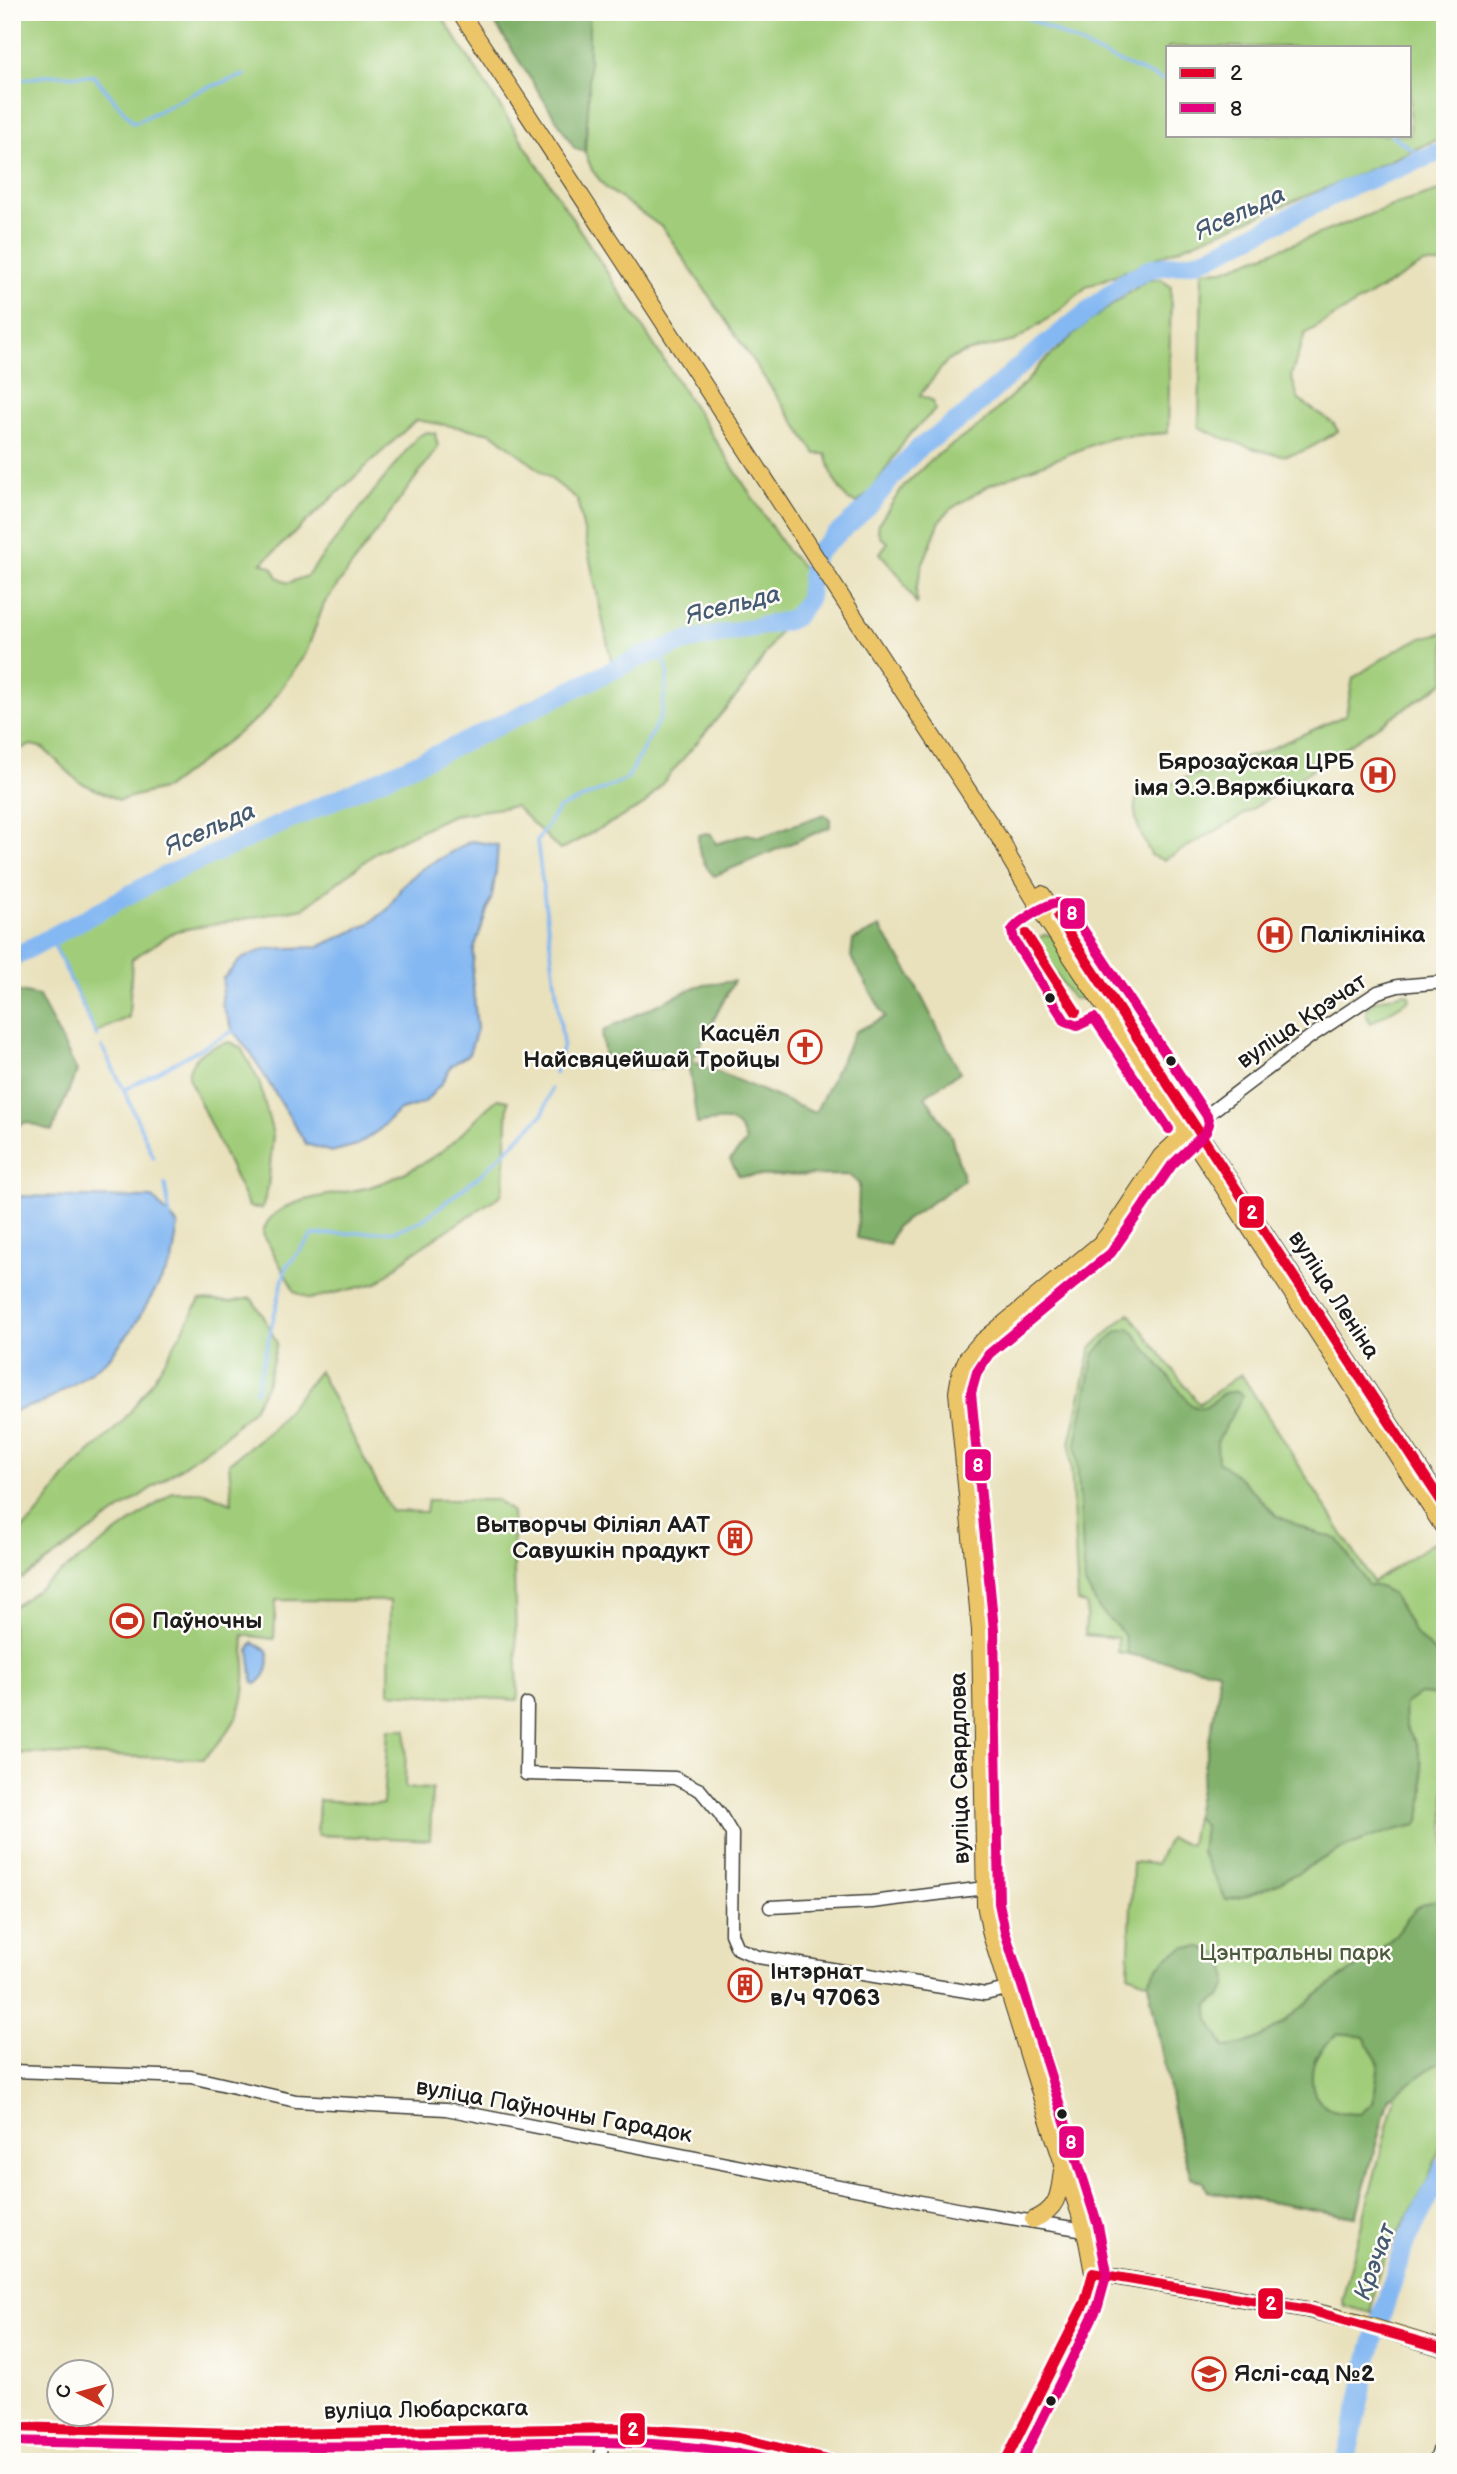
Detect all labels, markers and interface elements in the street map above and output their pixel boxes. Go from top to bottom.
legend [1166,46,1412,136]
text: 2 [1230,61,1243,86]
text: 8 [1230,97,1242,122]
water label: Ясельда [1189,180,1290,247]
water label: Ясельда [682,579,783,631]
place label: Бярозаўская ЦРБ імя Э.Э.Вяржбіцкага [1134,748,1355,802]
hospital icon: Бярозаўская ЦРБ імя Э.Э.Вяржбіцкага [1359,756,1397,794]
water label: Ясельда [159,796,260,862]
line badge: 8 [1059,897,1086,930]
text: 8 [1066,903,1078,926]
hospital icon: Паліклініка [1256,916,1294,954]
place label: Паліклініка [1300,921,1426,949]
street label: вуліца Крэчат [1232,967,1372,1075]
unlabelled marker [1043,991,1057,1005]
place label: Касцёл Найсвяцейшай Тройцы [523,1020,780,1074]
church icon: Касцёл Найсвяцейшай Тройцы [786,1028,824,1066]
unlabelled marker [1164,1054,1178,1068]
line badge: 2 [1238,1195,1265,1229]
text: 2 [1246,1202,1258,1225]
street label: вуліца Леніна [1282,1226,1386,1365]
line badge: 8 [964,1448,992,1482]
text: 8 [972,1455,984,1478]
place label: Вытворчы Філіял ААТ Савушкін прадукт [476,1511,710,1565]
building icon: Вытворчы Філіял ААТ Савушкін прадукт [716,1519,754,1557]
sports icon: Паўночны [108,1602,146,1640]
place label: Паўночны [152,1607,262,1635]
street label: вуліца Свярдлова [944,1671,976,1864]
park label: Цэнтральны парк [1199,1939,1392,1967]
place label: Інтэрнат в/ч 97063 [770,1958,880,2012]
building icon: Інтэрнат в/ч 97063 [726,1966,764,2004]
street label: вуліца Паўночны Гарадок [414,2073,695,2149]
unlabelled marker [1055,2107,1069,2121]
line badge: 8 [1058,2125,1085,2159]
text: 8 [1065,2132,1077,2155]
water label: Крэчат [1348,2218,1403,2304]
line badge: 2 [1257,2287,1284,2320]
text: 2 [1265,2293,1277,2316]
school or university icon: Яслі-сад №2 [1190,2355,1228,2393]
north arrow [46,2358,116,2428]
place label: Яслі-сад №2 [1234,2360,1375,2388]
text: С [52,2384,77,2399]
street label: вуліца Любарскага [324,2394,529,2426]
unlabelled marker [1044,2394,1058,2408]
line badge: 2 [619,2412,646,2446]
text: 2 [627,2419,639,2442]

